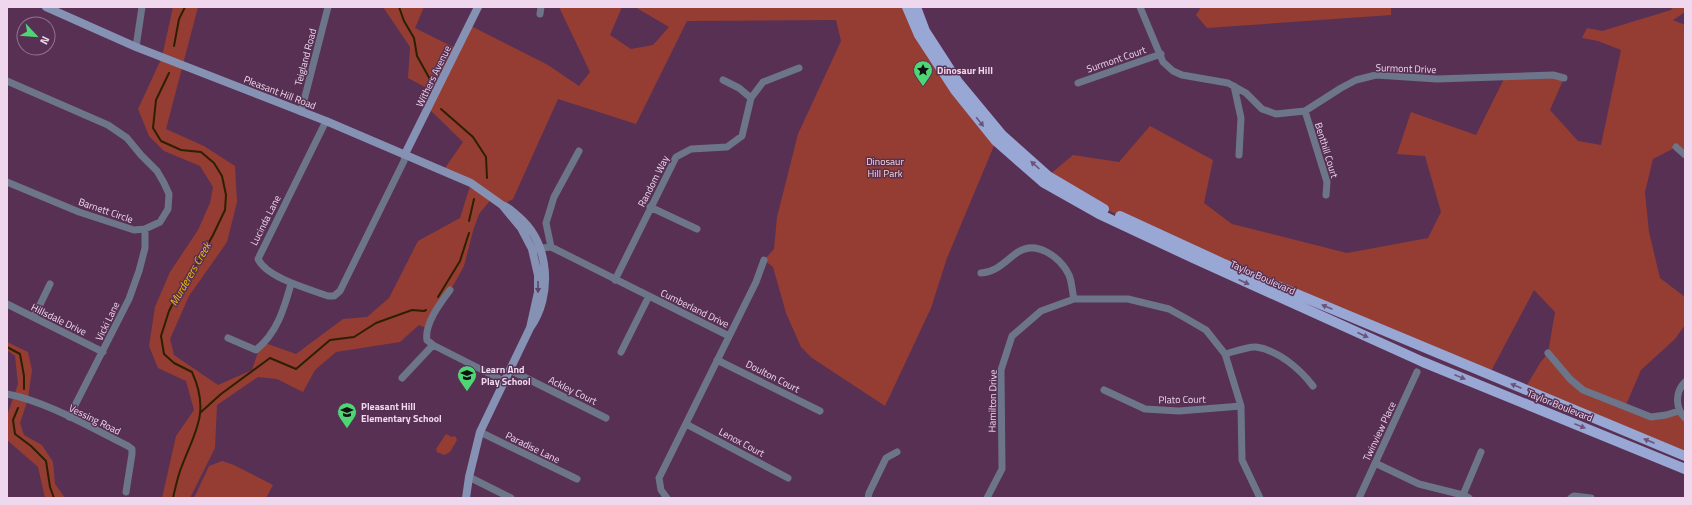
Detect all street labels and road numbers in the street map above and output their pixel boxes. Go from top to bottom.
street label: Teigland Road [291,27,320,87]
street label: Surmont Court [1085,42,1148,77]
street label: Withers Avenue [412,43,455,109]
street label: Surmont Drive [1375,60,1437,77]
street label: Pleasant Hill Road [241,72,318,113]
street label: Benthill Court [1311,121,1342,180]
street label: Random Way [634,153,673,210]
street label: Lucinda Lane [246,192,285,248]
street label: Barnett Circle [76,194,135,227]
street label: Taylor Boulevard [1228,256,1298,299]
street label: Cumberland Drive [658,285,732,332]
street label: Vicki Lane [92,299,123,343]
street label: Hillsdale Drive [29,300,89,339]
street label: Doulton Court [743,356,803,397]
street label: Hamilton Drive [984,369,1001,433]
street label: Ackley Court [546,372,600,409]
street label: Taylor Boulevard [1525,385,1595,425]
street label: Plato Court [1158,392,1206,407]
street label: Twinview Place [1359,399,1400,463]
street label: Vessing Road [66,400,123,439]
street label: Lenox Court [716,424,768,461]
street label: Paradise Lane [503,428,563,467]

